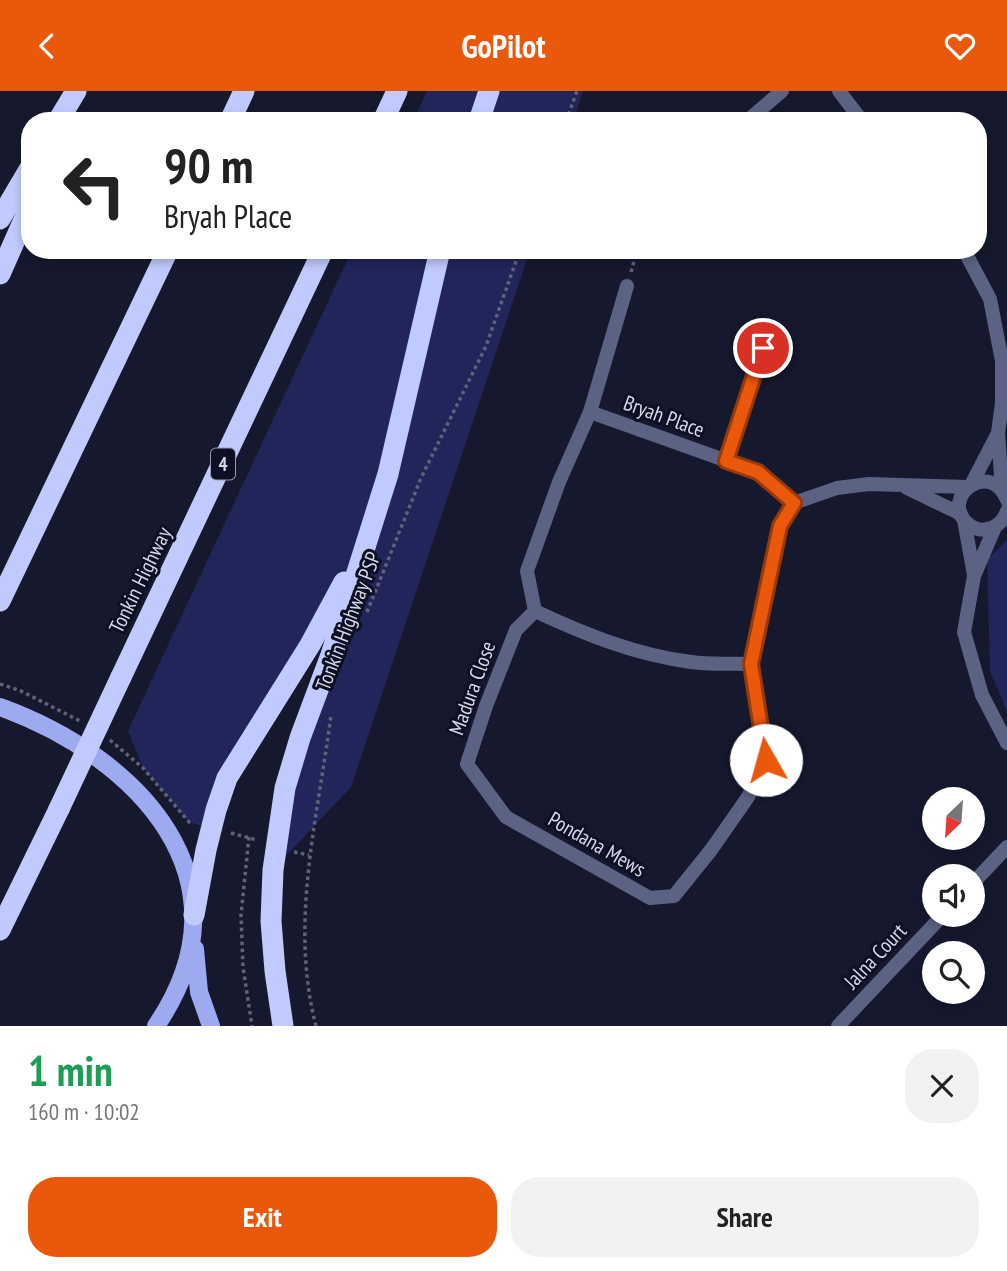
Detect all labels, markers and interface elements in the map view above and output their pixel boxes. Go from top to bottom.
text: GoPilot [461,25,546,67]
icon: back [28,27,66,65]
icon: heart [941,27,979,65]
text: 90 m [164,133,253,197]
icon: left [49,140,140,231]
text: Bryah Place [164,195,292,237]
pin [733,318,793,378]
icon: arrive [744,329,782,367]
street label: Bryah Place [620,389,708,443]
road number: 4 [211,449,235,479]
street label: Tonkin Highway [103,522,177,637]
street label: Tonkin Highway PSP [309,548,387,694]
street label: Madura Close [443,637,501,739]
position arrow [729,723,803,797]
north arrow [922,787,985,851]
map controls [922,787,985,1004]
street label: Pondana Mews [543,805,651,883]
button: sound [922,864,985,927]
street label: Jalna Court [837,917,912,995]
button: search [922,941,985,1004]
text: 1 min [28,1043,113,1098]
button: close [905,1049,979,1123]
text: 160 m · 10:02 [28,1097,140,1126]
button: Exit [28,1177,497,1257]
button: Share [511,1177,979,1257]

